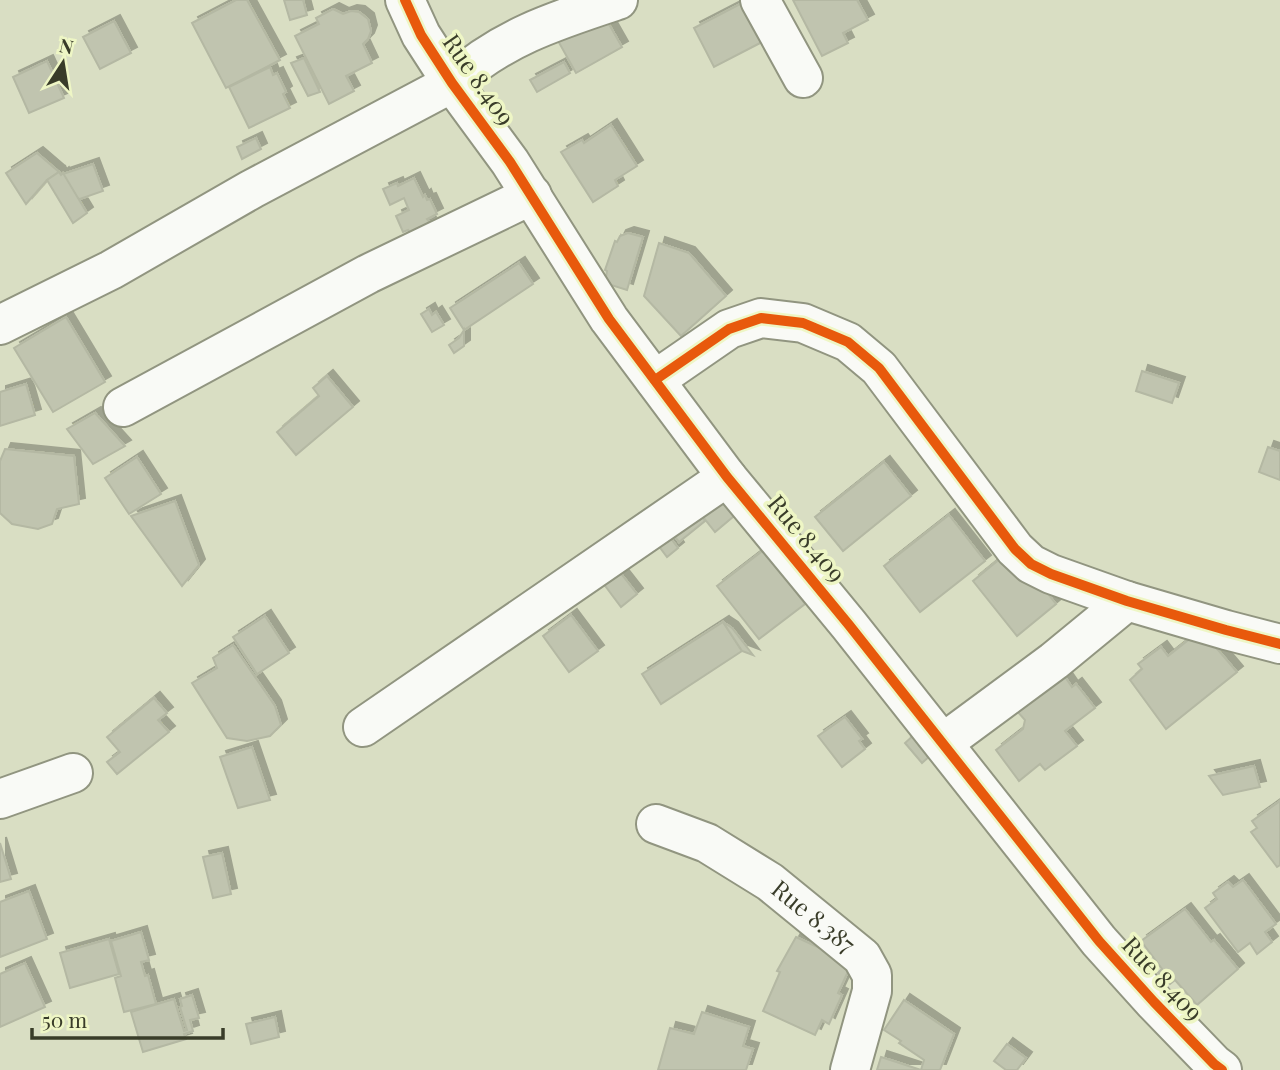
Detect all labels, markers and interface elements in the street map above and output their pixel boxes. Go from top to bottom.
street label: Rue 8.409 [437,27,523,131]
north arrow [28,28,98,98]
text: N [57,31,76,60]
street label: Rue 8.409 [762,487,853,588]
street label: Rue 8.387 [766,872,863,959]
street label: Rue 8.409 [1116,928,1211,1027]
scale bar [32,996,222,1040]
text: 50 m [42,1005,88,1033]

